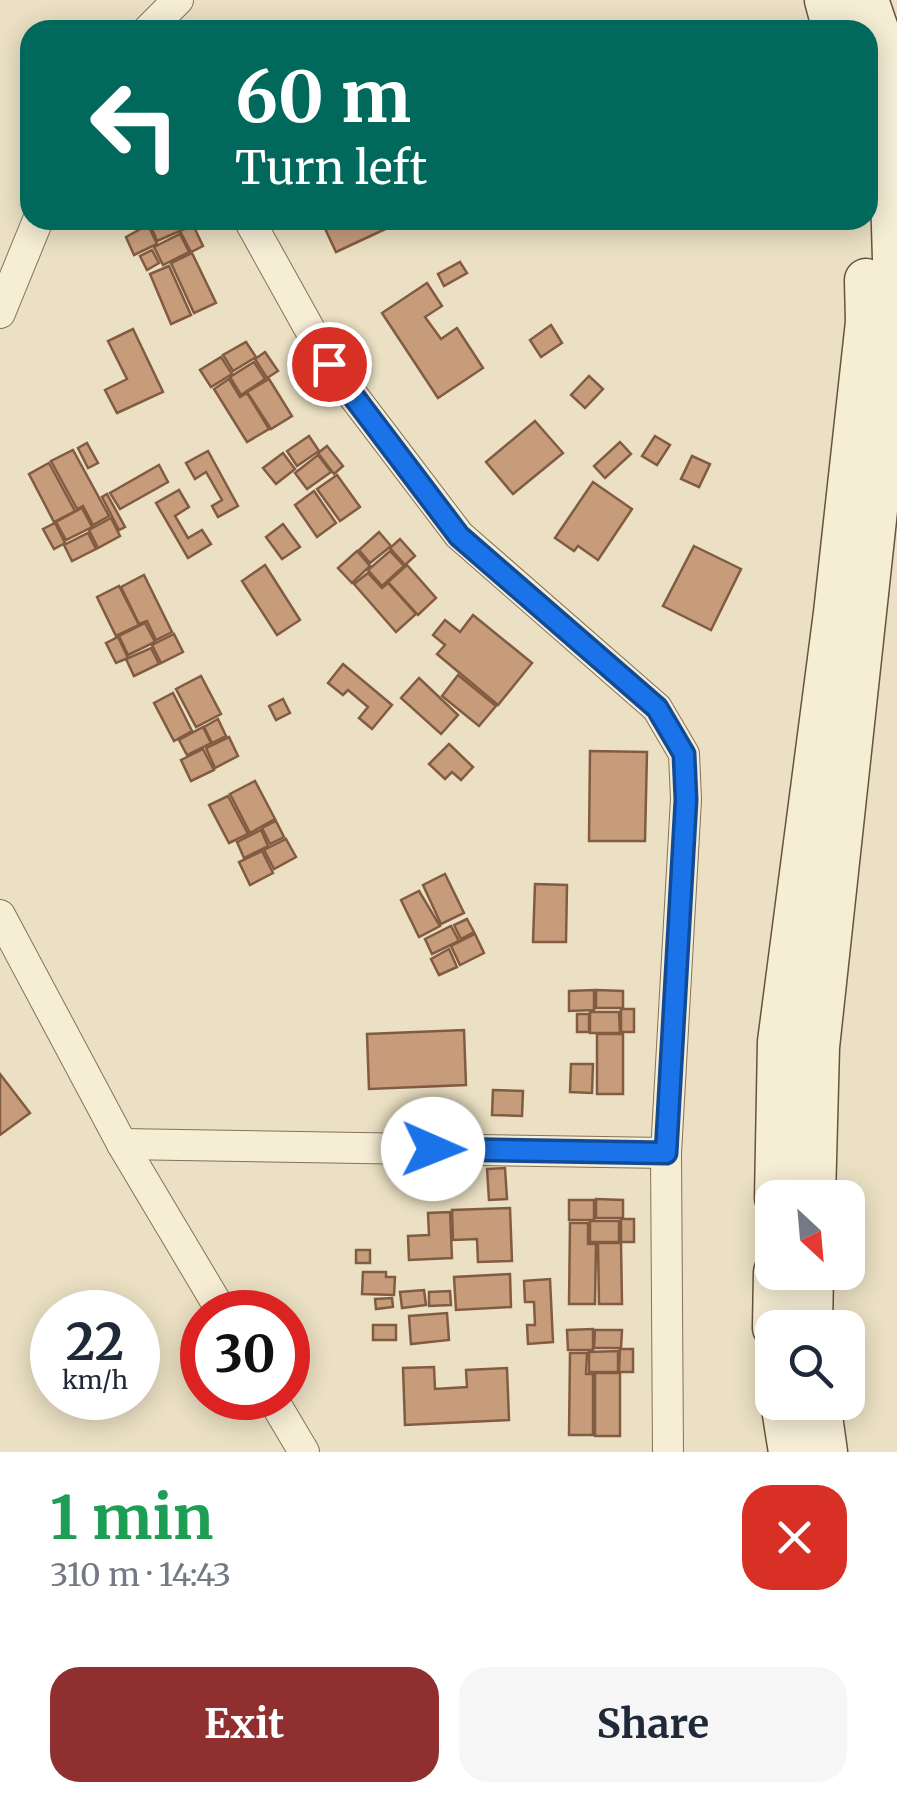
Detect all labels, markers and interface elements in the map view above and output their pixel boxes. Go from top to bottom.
text: 60 m [235,53,411,141]
icon: left [70,60,200,190]
text: Turn left [235,140,427,196]
pin [287,322,372,407]
icon: arrive [302,337,357,392]
position arrow [381,1097,485,1201]
north arrow [755,1180,865,1290]
map controls [755,1180,865,1420]
speed limit sign: 30 [180,1290,310,1420]
button: search [755,1310,865,1420]
text: 22 [66,1311,124,1374]
text: km/h [62,1364,128,1396]
text: 1 min [50,1480,213,1555]
button: close [742,1485,847,1590]
text: 310 m · 14:43 [50,1555,231,1595]
button: Exit [50,1667,439,1782]
button: Share [459,1667,847,1782]

